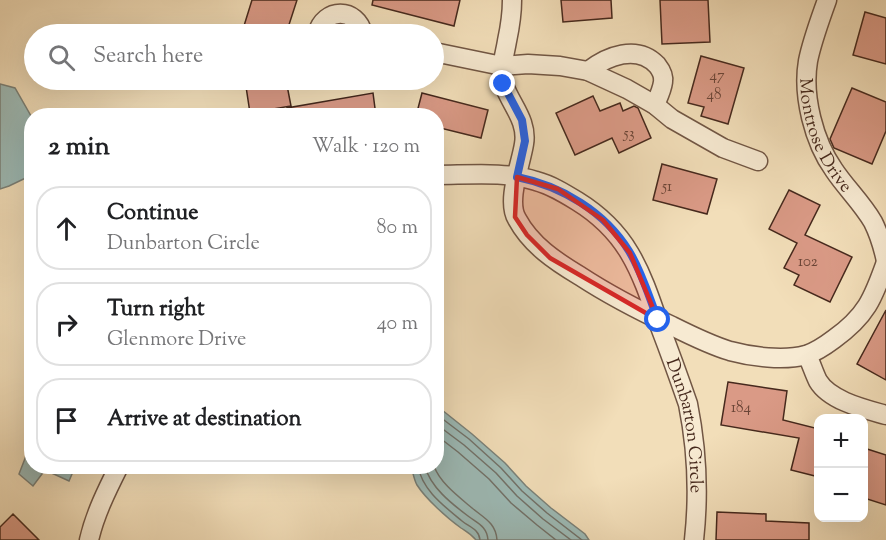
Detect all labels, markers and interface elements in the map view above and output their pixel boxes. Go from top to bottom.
search box [24,24,444,90]
icon: search [45,41,78,74]
text: Search here [93,41,203,73]
house number: 47 [709,66,725,87]
route end [489,70,515,96]
street label: Montrose Drive [791,77,857,199]
house number: 48 [706,85,722,106]
house number: 53 [622,124,635,145]
text: 2 min [48,129,110,166]
text: Walk · 120 m [312,133,420,162]
house number: 51 [661,177,672,198]
text: Continue [107,198,198,230]
icon: ahead [50,212,83,245]
text: 80 m [377,214,418,243]
text: Dunbarton Circle [107,230,260,259]
house number: 102 [798,252,818,273]
text: Turn right [107,294,204,326]
route start [644,306,670,332]
icon: right [50,308,83,341]
text: 40 m [377,310,418,339]
text: Glenmore Drive [107,326,246,355]
street label: Dunbarton Circle [658,355,708,493]
house number: 184 [731,398,751,419]
icon: arrive [50,404,83,437]
text: Arrive at destination [107,404,302,436]
map controls [814,414,868,522]
button: + [814,414,868,468]
button: − [814,468,868,522]

